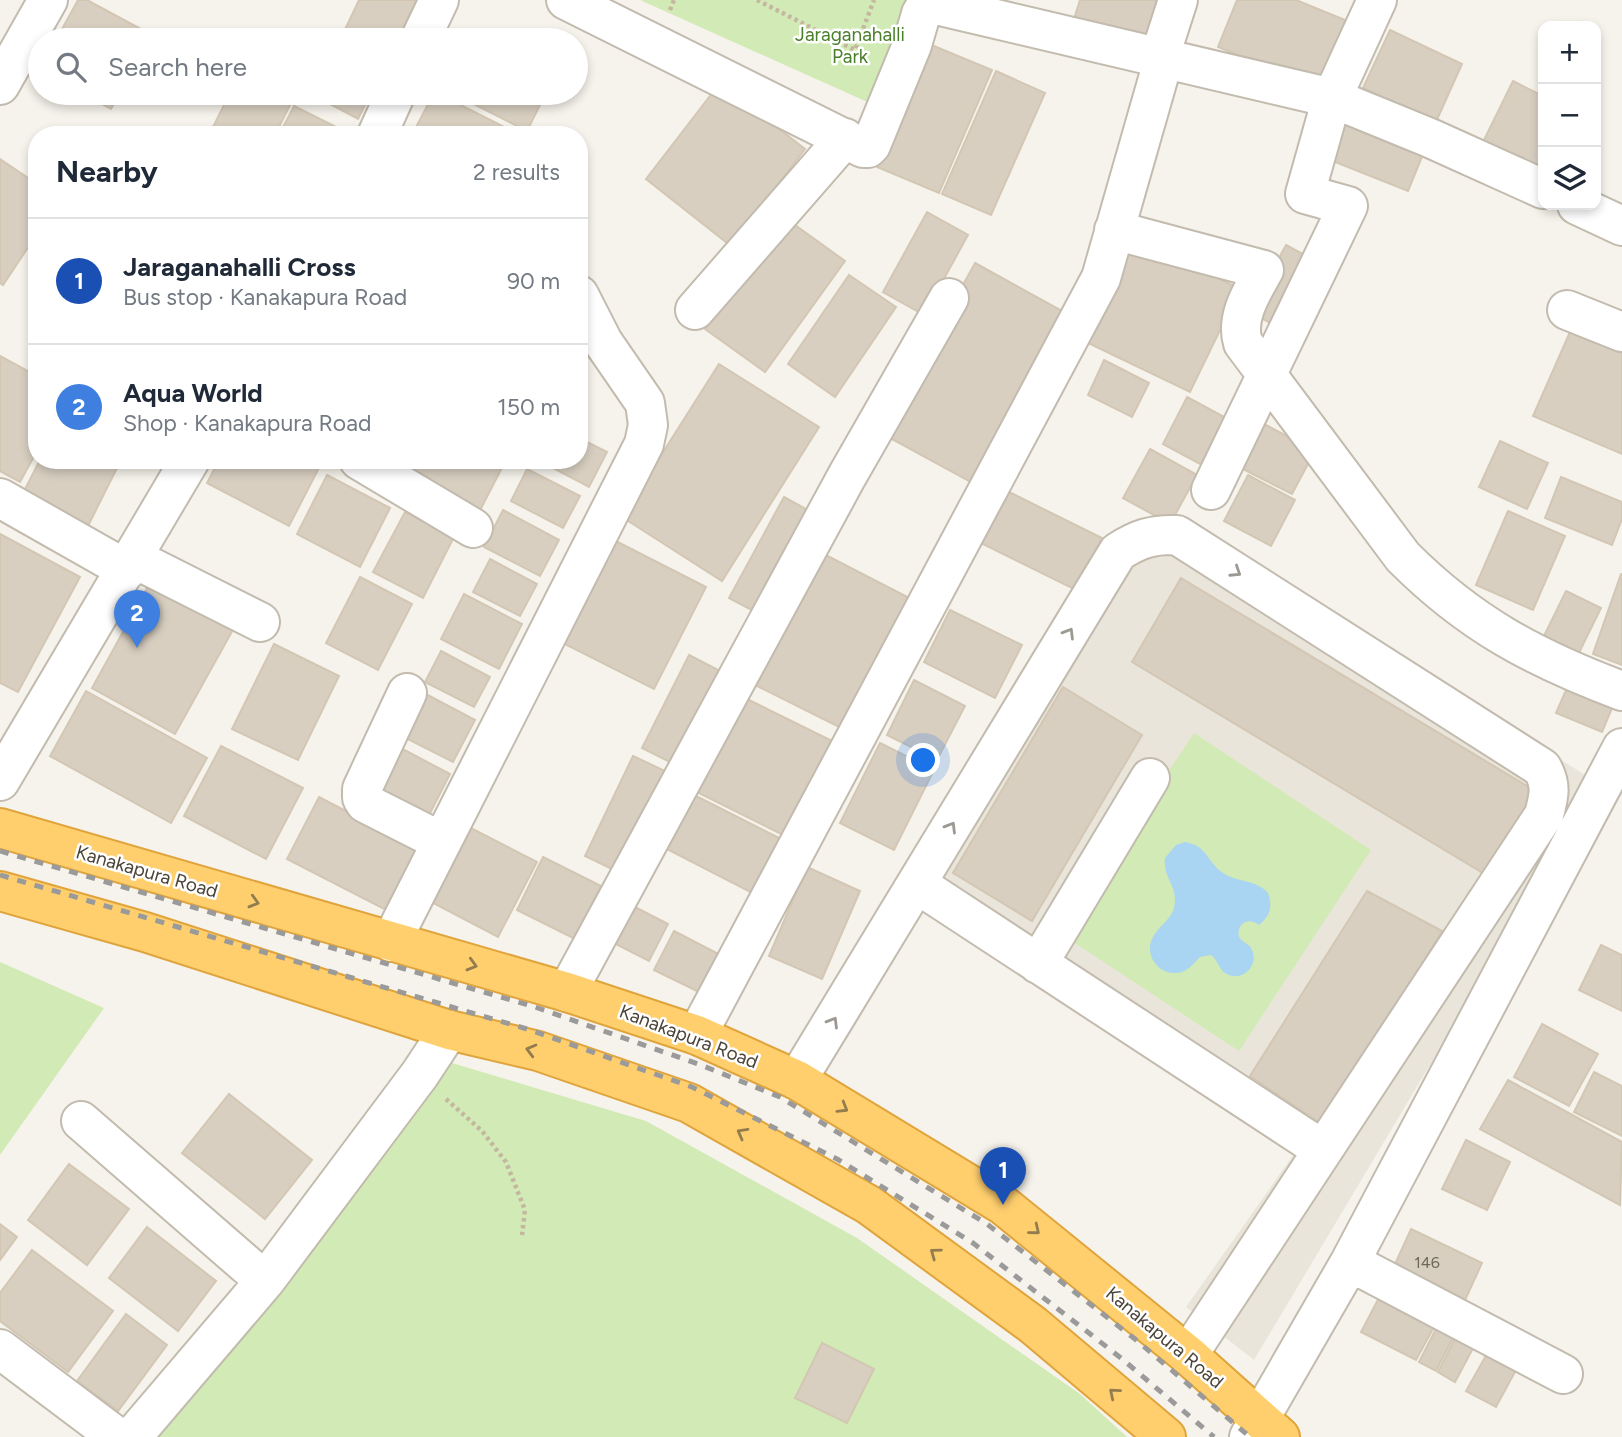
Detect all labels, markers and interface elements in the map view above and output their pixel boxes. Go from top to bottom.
map controls [1538,21,1601,210]
button: + [1538,21,1601,84]
park label: Jaraganahalli Park [795,23,905,68]
search box [28,28,588,105]
icon: search [52,48,90,86]
text: Search here [108,51,247,83]
button: − [1538,84,1601,147]
button: layers [1538,147,1601,210]
text: Nearby [56,153,158,190]
text: 2 results [473,158,560,186]
text: Jaraganahalli Cross [123,251,356,283]
text: 1 [74,267,84,295]
text: 90 m [507,267,560,295]
text: Bus stop · Kanakapura Road [123,283,407,311]
text: Aqua World [123,377,263,409]
text: 2 [72,393,86,421]
text: 150 m [497,393,560,421]
text: Shop · Kanakapura Road [123,409,371,437]
one-way arrow [1228,564,1241,577]
pin: 2 [114,590,160,648]
one-way arrow [1061,627,1074,640]
your location [906,743,940,777]
one-way arrow [943,822,956,835]
street label: Kanakapura Road [73,840,220,903]
one-way arrow [247,894,259,909]
one-way arrow [466,957,478,972]
street label: Kanakapura Road [616,999,761,1073]
one-way arrow [824,1016,837,1029]
one-way arrow [525,1043,537,1058]
one-way arrow [836,1099,849,1112]
one-way arrow [736,1128,749,1141]
pin: 1 [980,1147,1026,1205]
one-way arrow [1027,1222,1039,1235]
one-way arrow [930,1249,943,1261]
house number: 146 [1414,1253,1440,1272]
street label: Kanakapura Road [1101,1281,1228,1393]
one-way arrow [1109,1389,1122,1401]

